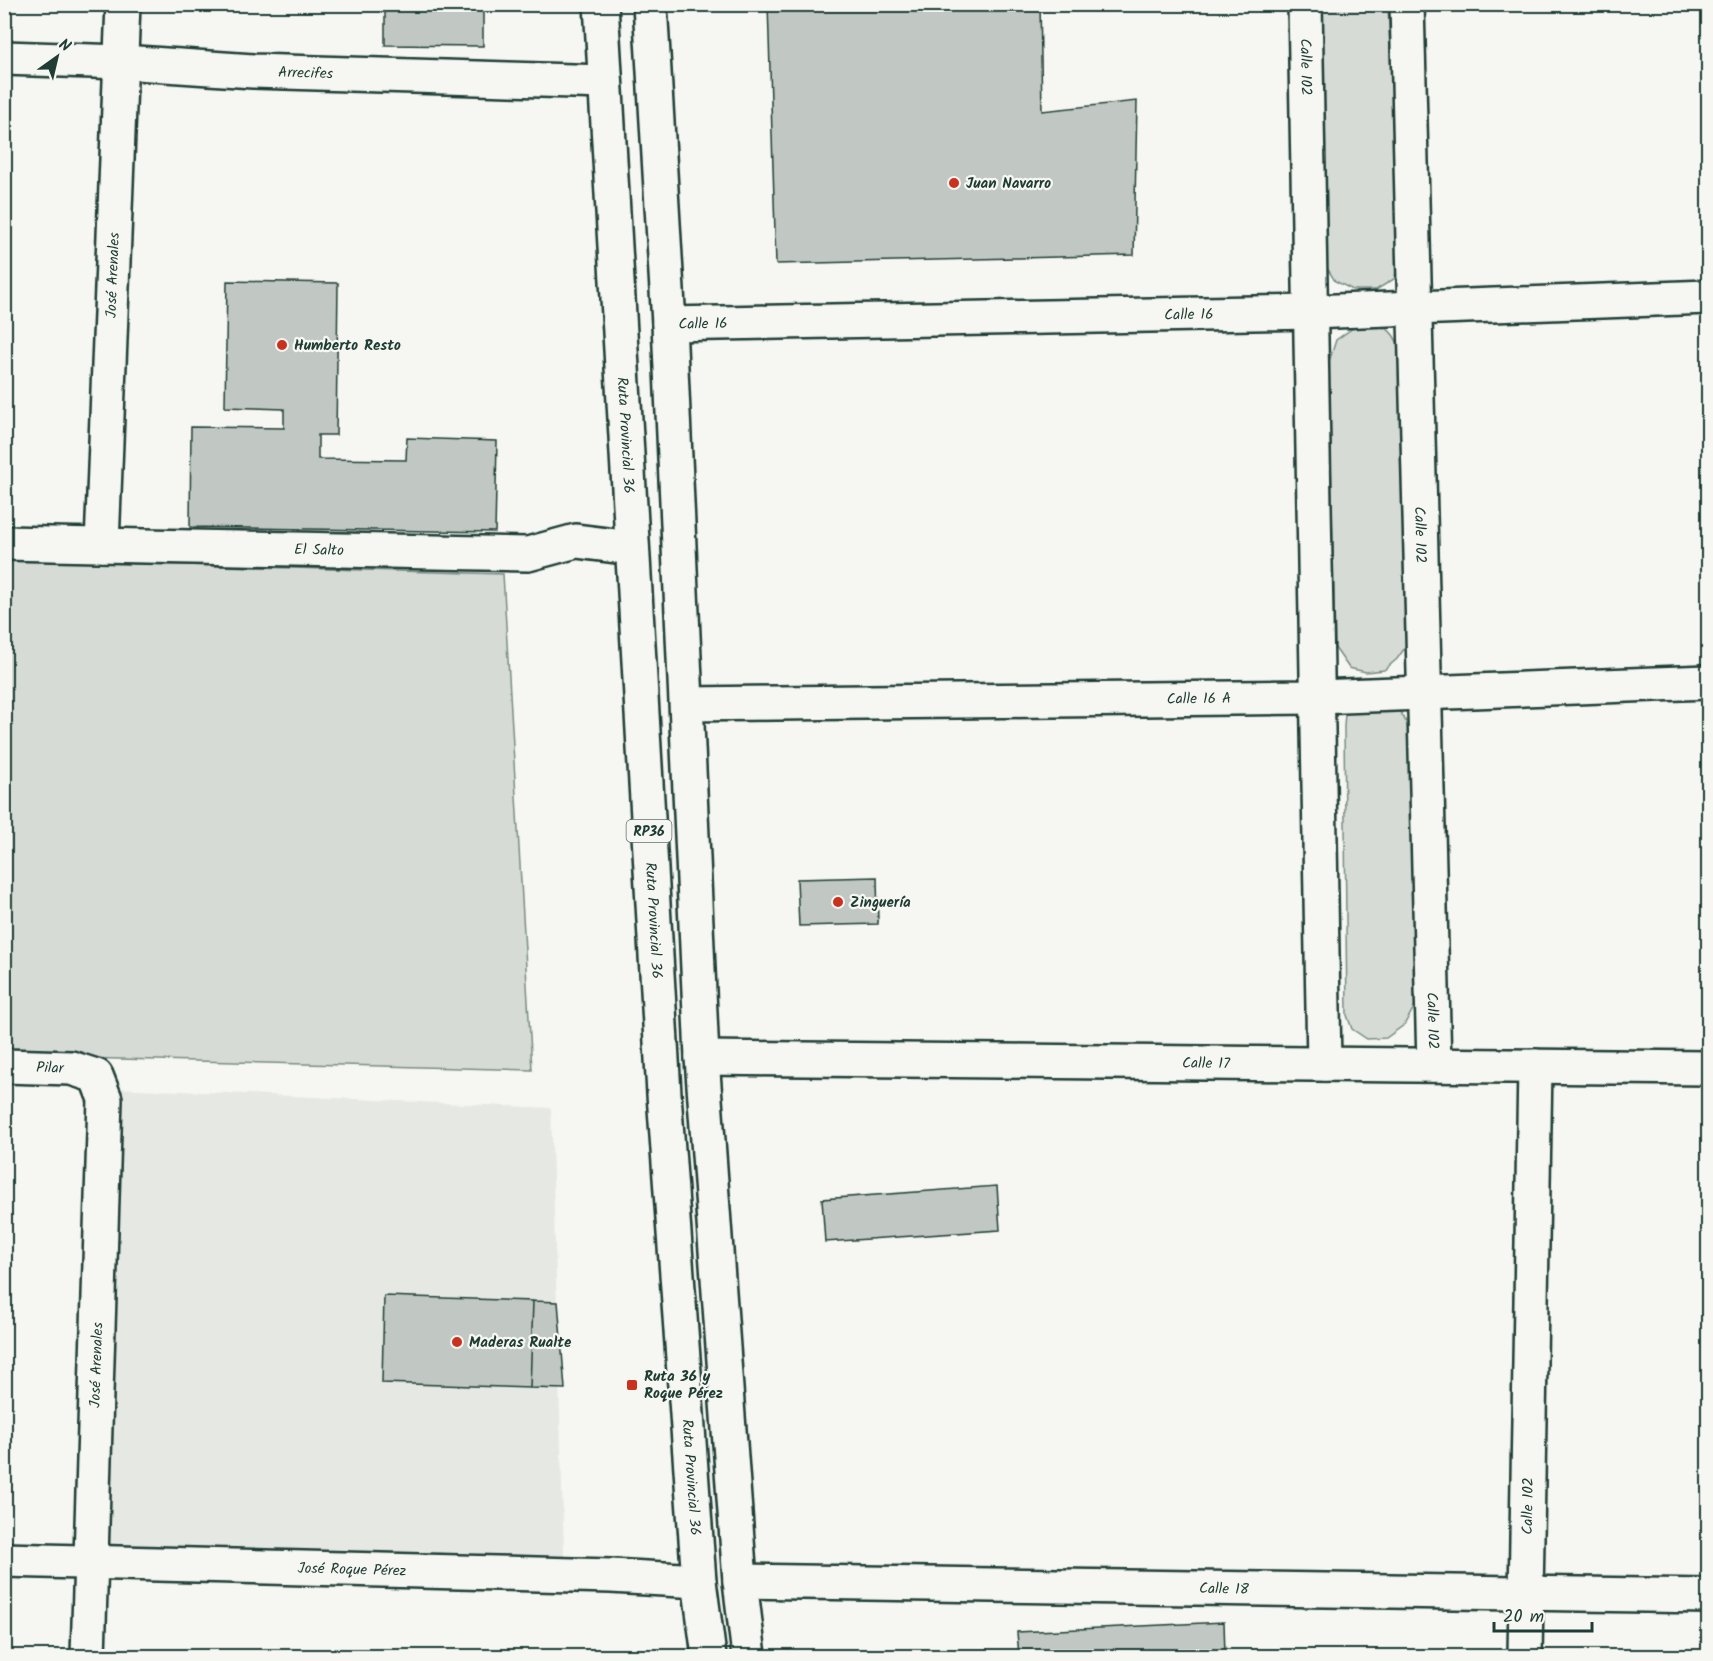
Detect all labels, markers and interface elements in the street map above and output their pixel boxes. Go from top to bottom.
north arrow [27,27,87,87]
text: N [53,33,76,59]
street label: Calle 102 [1293,38,1318,96]
street label: Arrecifes [278,61,334,87]
place label: Juan Navarro [966,172,1051,196]
marker: Juan Navarro [947,176,961,190]
street label: José Arenales [100,231,127,318]
street label: Calle 16 [1164,303,1214,328]
street label: Calle 16 [678,312,728,337]
place label: Humberto Resto [294,334,401,358]
marker: Humberto Resto [275,338,289,352]
street label: Ruta Provincial 36 [610,376,640,494]
street label: Calle 102 [1407,506,1432,564]
street label: El Salto [294,538,344,563]
street label: Calle 16 A [1167,687,1231,712]
road number: RP36 [626,820,672,842]
street label: Ruta Provincial 36 [638,862,668,979]
place label: Zinguería [850,891,911,915]
marker: Zinguería [831,895,845,909]
street label: Calle 102 [1419,992,1445,1050]
street label: Calle 17 [1182,1052,1231,1076]
street label: Pilar [36,1056,65,1081]
street label: José Arenales [84,1321,111,1408]
place label: Maderas Rualte [469,1331,572,1355]
marker: Maderas Rualte [450,1335,464,1349]
place label: Ruta 36 y Roque Pérez [644,1365,723,1406]
marker: Ruta 36 y Roque Pérez [625,1378,639,1392]
street label: Ruta Provincial 36 [674,1418,707,1536]
street label: Calle 102 [1516,1477,1541,1535]
street label: José Roque Pérez [297,1557,407,1584]
street label: Calle 18 [1199,1577,1250,1602]
scale bar [1494,1595,1592,1633]
text: 20 m [1503,1603,1544,1632]

